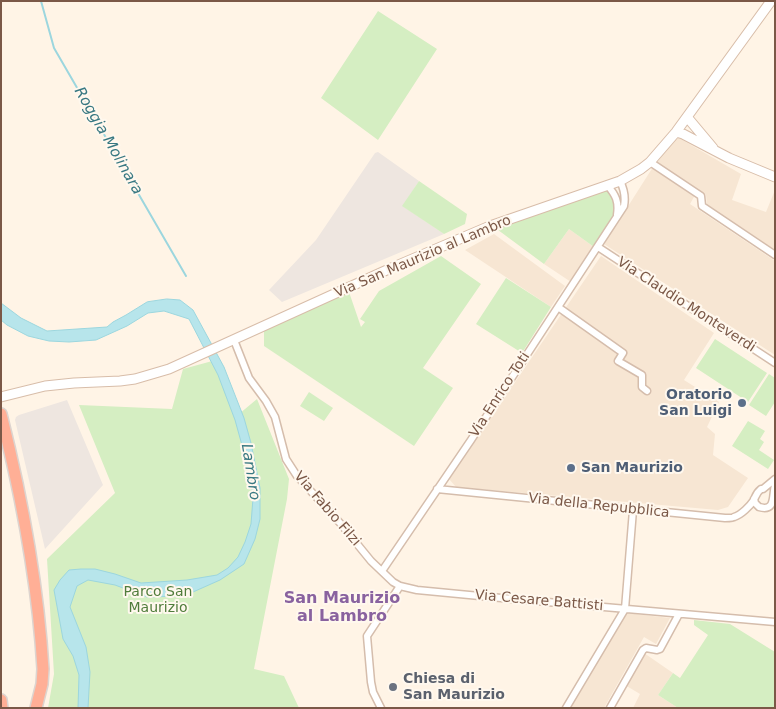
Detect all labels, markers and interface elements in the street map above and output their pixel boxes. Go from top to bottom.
water label: Roggia Molinara [70,84,146,198]
street label: Via San Maurizio al Lambro [332,212,514,302]
street label: Via Claudio Monteverdi [614,254,758,356]
street label: Via Enrico Toti [466,349,534,441]
place label: Oratorio San Luigi [659,387,732,420]
marker: Oratorio San Luigi [736,397,748,409]
water label: Lambro [237,442,263,502]
place label: San Maurizio [581,460,683,476]
marker: San Maurizio [565,462,577,474]
street label: Via Fabio Filzi [290,468,364,550]
street label: Via della Repubblica [528,490,670,522]
park label: Parco San Maurizio [124,584,192,616]
street label: Via Cesare Battisti [474,587,604,615]
district label: San Maurizio al Lambro [284,589,400,627]
place label: Chiesa di San Maurizio [403,671,505,704]
marker: Chiesa di San Maurizio [387,681,399,693]

